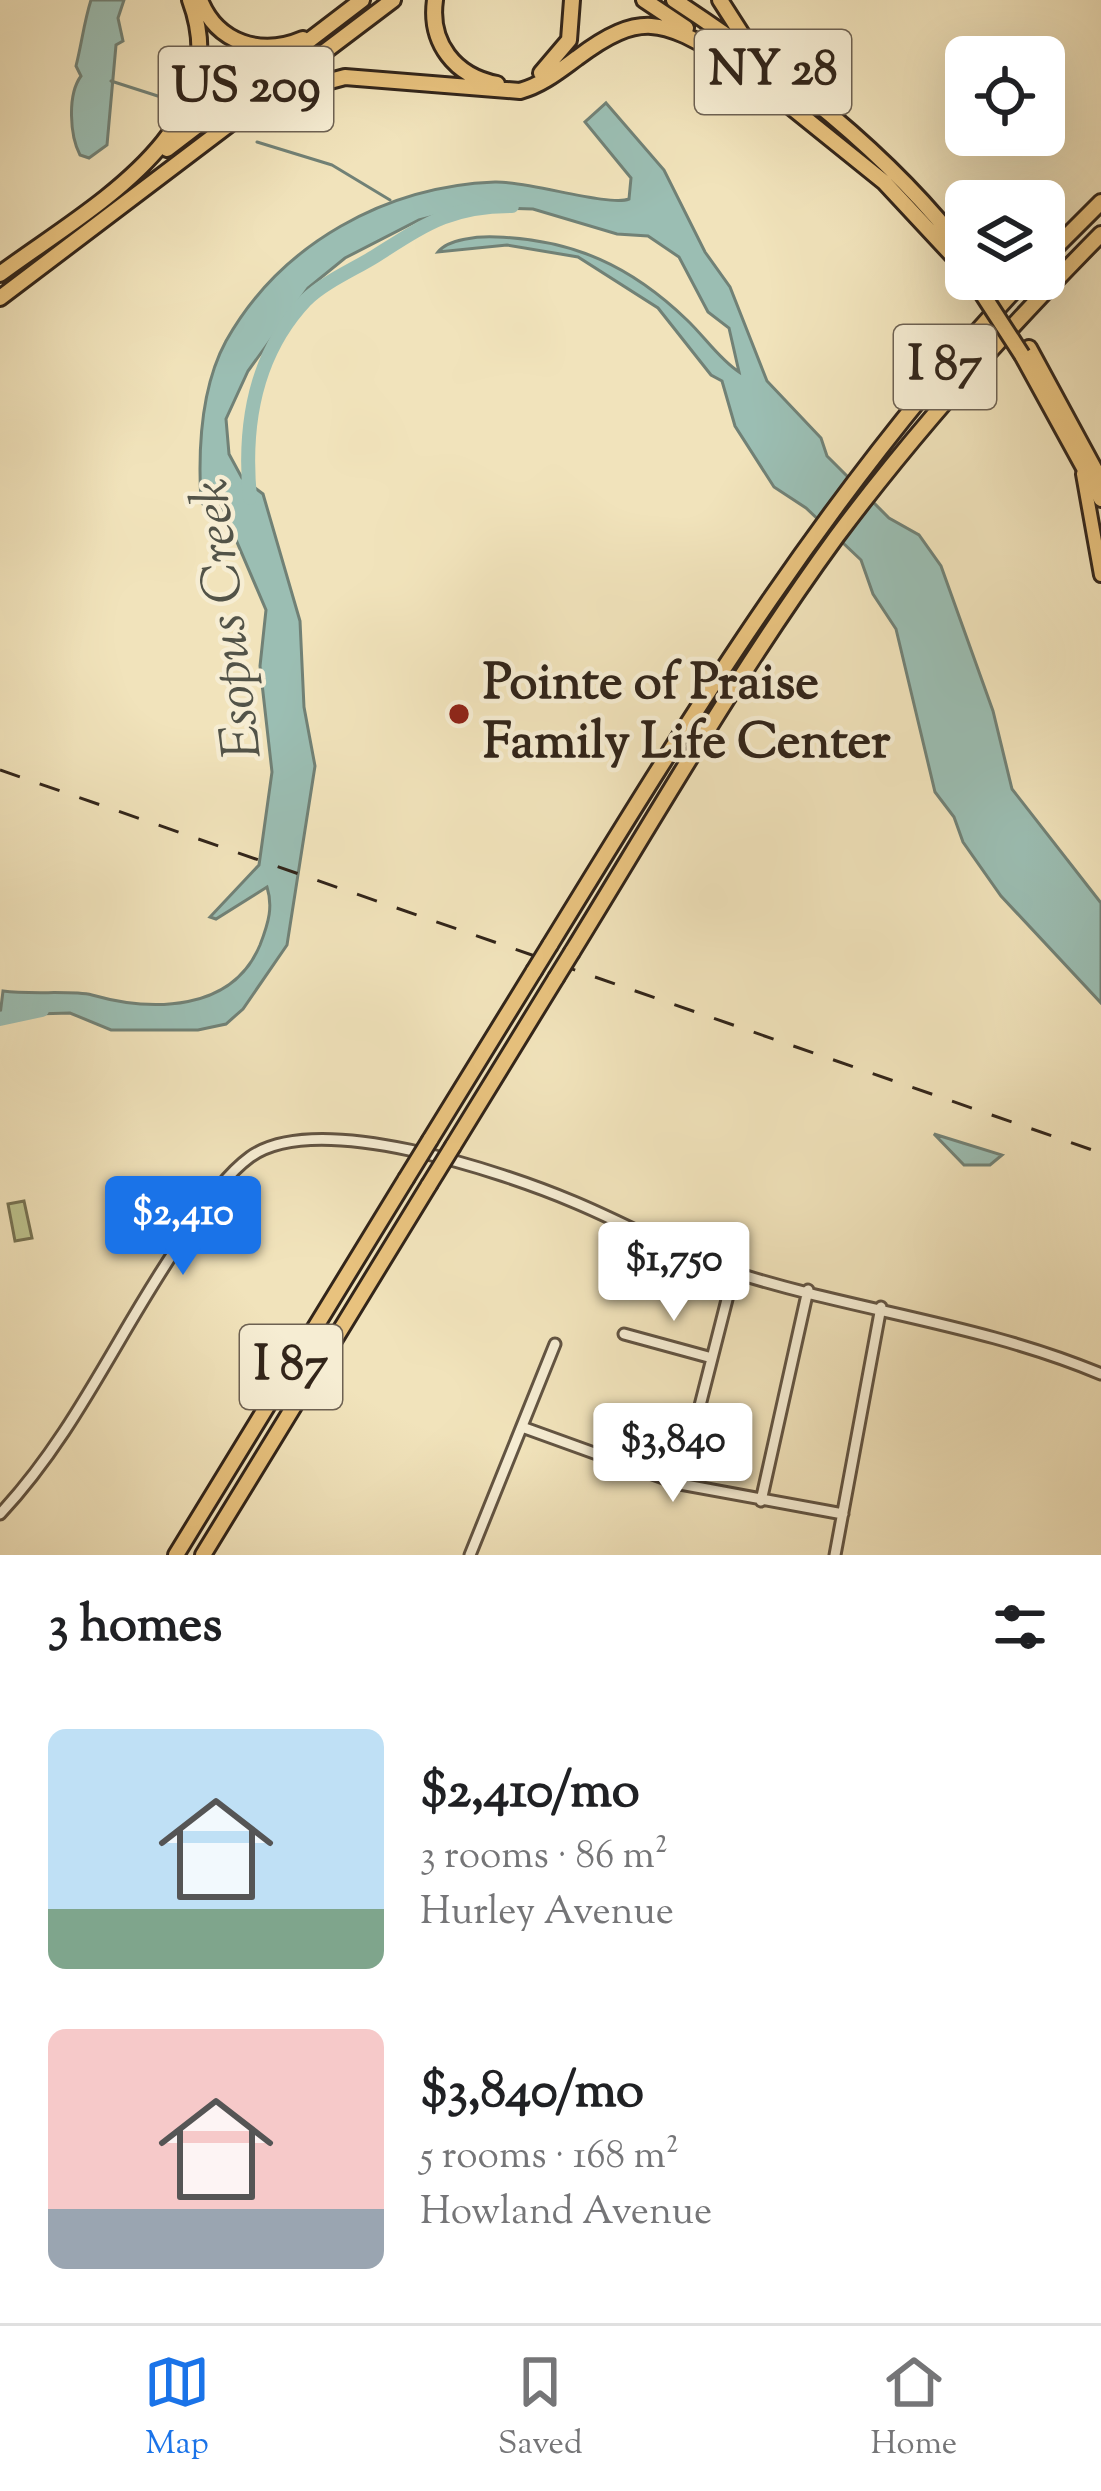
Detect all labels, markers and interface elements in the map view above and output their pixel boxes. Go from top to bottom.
road number: NY 28 [695,30,851,114]
map controls [945,36,1065,300]
button: locate [945,36,1065,156]
road number: US 209 [159,47,333,131]
button: layers [945,180,1065,300]
road number: I 87 [894,325,996,409]
water label: Esopus Creek [174,474,286,764]
place label: Pointe of Praise Family Life Center [483,649,891,781]
marker: Pointe of Praise Family Life Center [446,701,472,727]
pin: $2,410 [85,1176,281,1278]
text: $2,410 [132,1187,234,1243]
pin: $1,750 [576,1222,772,1324]
text: $1,750 [625,1233,723,1289]
road number: I 87 [240,1325,342,1409]
pin: $3,840 [575,1403,771,1505]
text: $3,840 [620,1414,726,1470]
text: 3 homes [48,1591,222,1664]
icon: filters [987,1594,1053,1660]
text: $2,410/mo [420,1757,640,1830]
icon: home [144,1777,288,1921]
text: 3 rooms · 86 m² [420,1830,668,1886]
text: Hurley Avenue [420,1886,674,1942]
text: $3,840/mo [420,2057,644,2130]
icon: home [144,2077,288,2221]
text: 5 rooms · 168 m² [420,2130,679,2186]
text: Howland Avenue [420,2186,712,2242]
tab: Map [144,2349,210,2469]
tab: Saved [498,2349,583,2469]
tab: Home [871,2349,957,2469]

